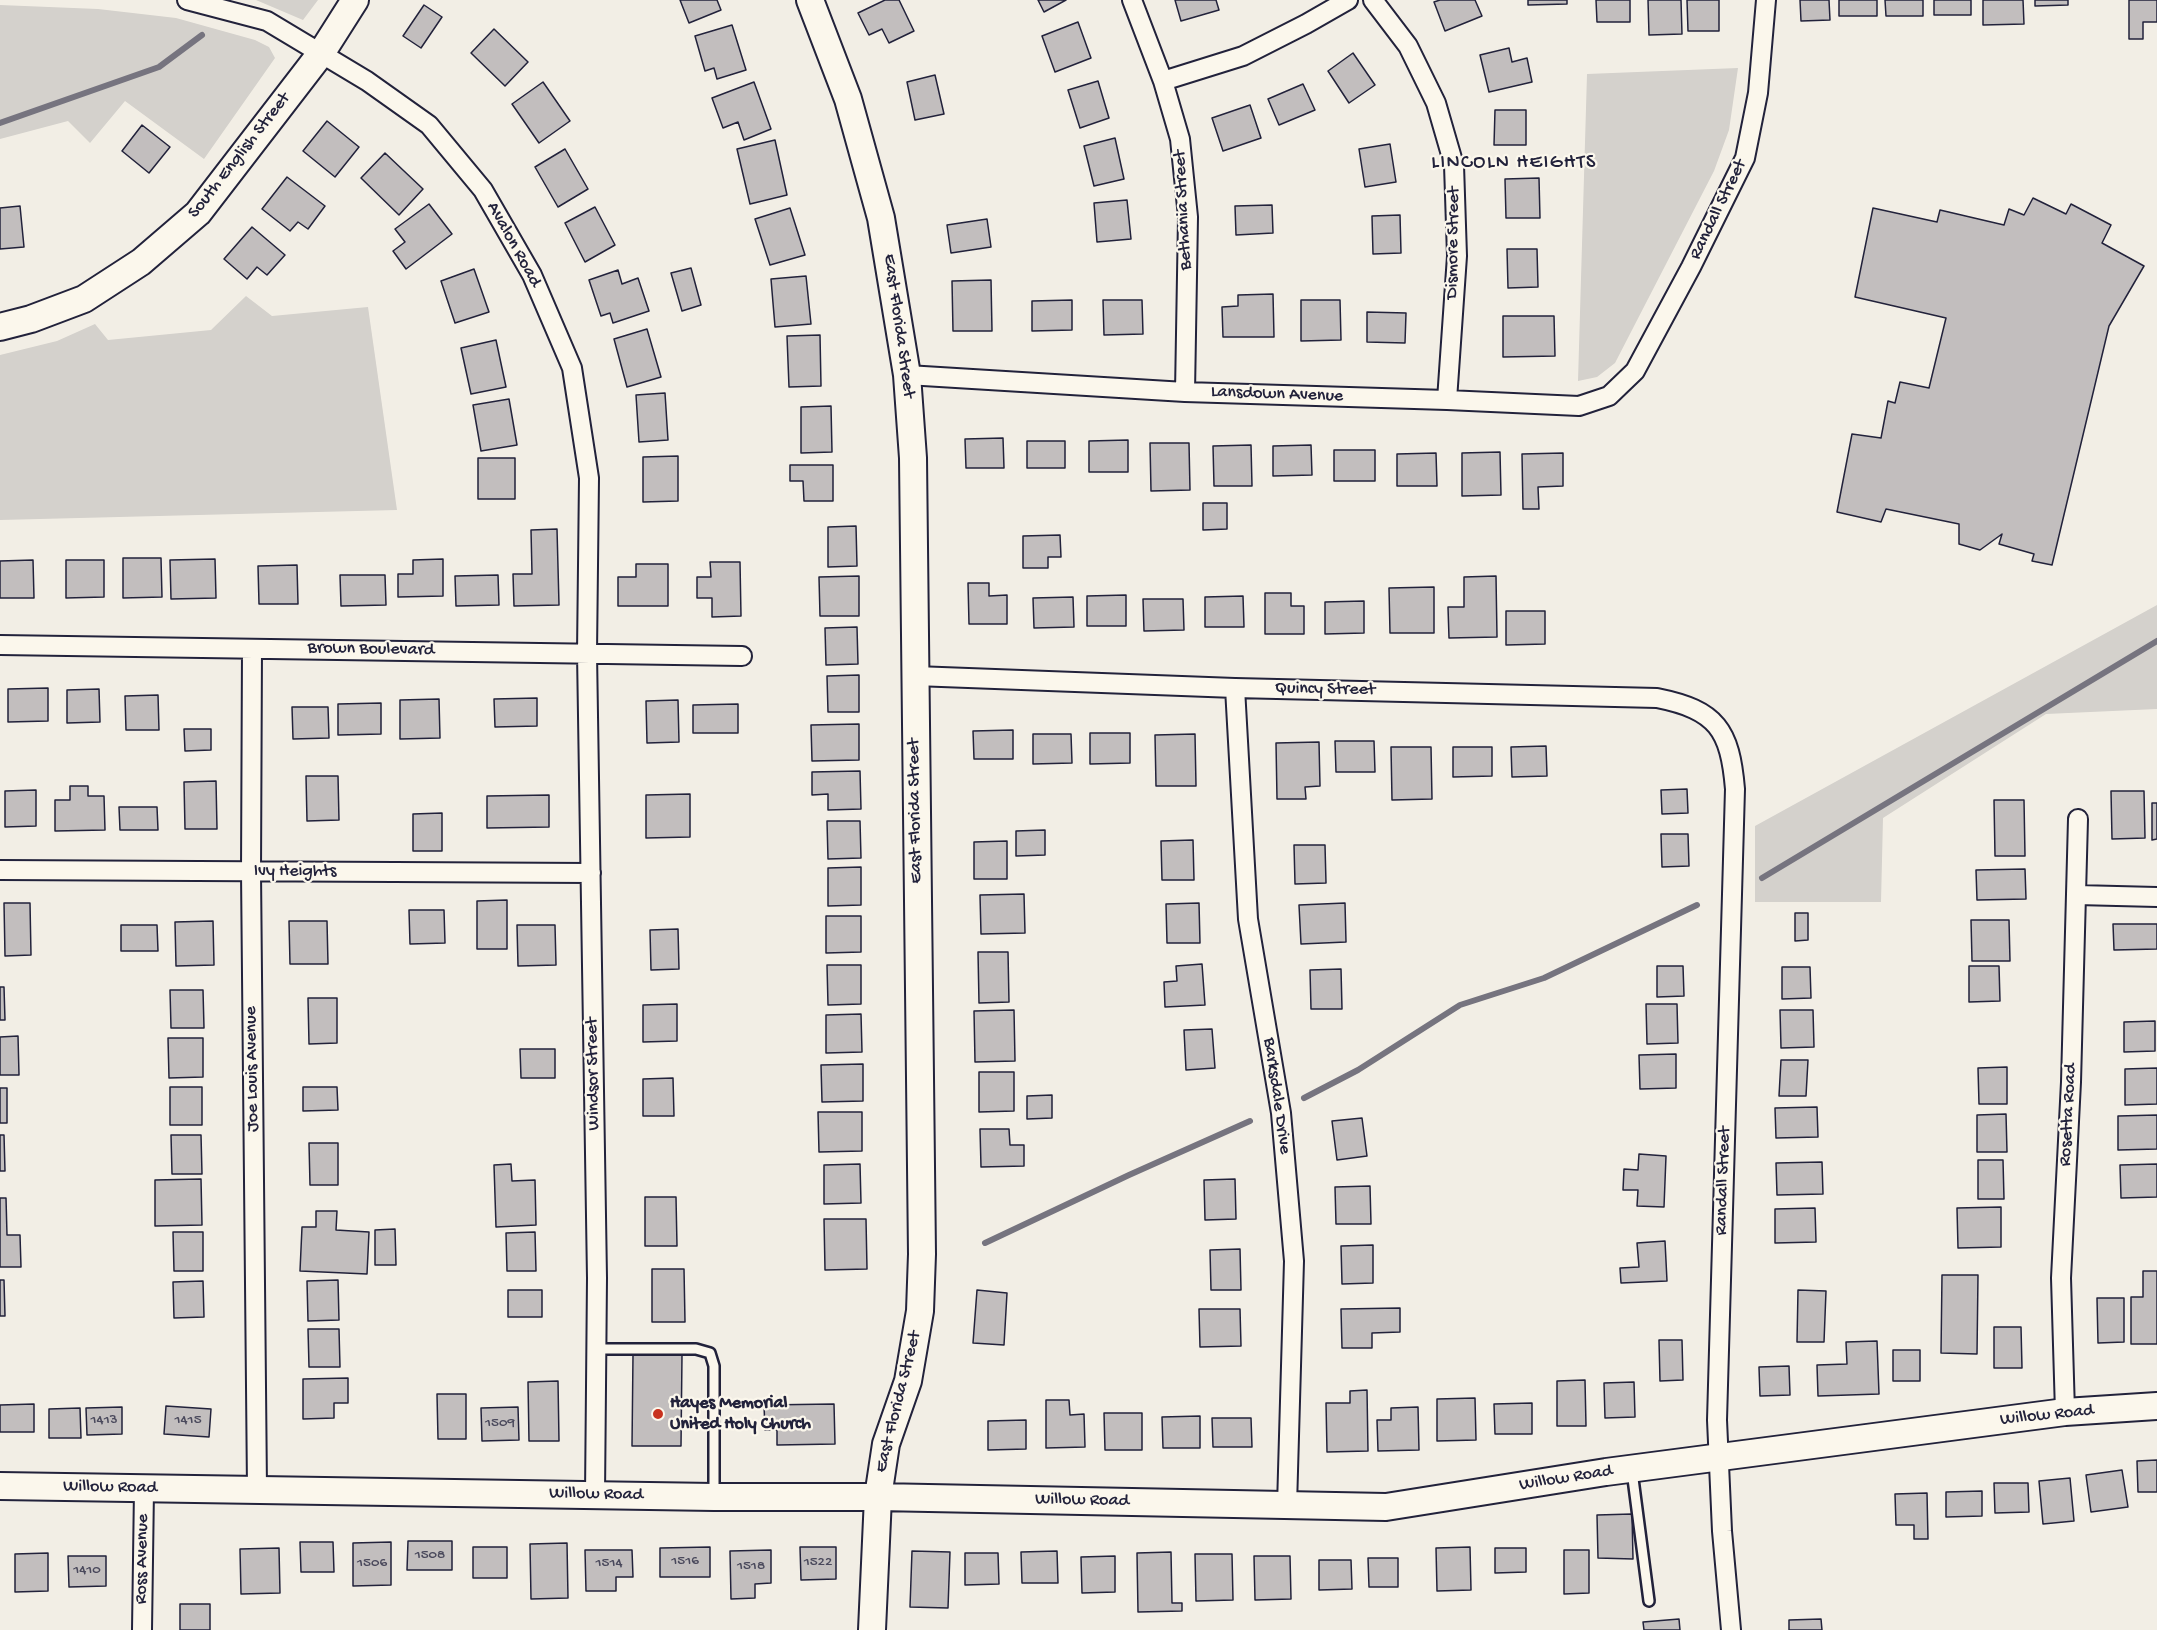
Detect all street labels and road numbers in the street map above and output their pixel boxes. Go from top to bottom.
street label: South English Street [184,89,296,223]
street label: Bethania Street [1170,149,1198,271]
street label: Randall Street [1685,156,1753,264]
street label: Dismore Street [1442,187,1466,299]
street label: Avalon Road [481,199,545,291]
street label: East Florida Street [877,253,919,399]
street label: Lansdown Avenue [1210,382,1344,408]
street label: Brown Boulevard [307,638,435,662]
street label: Quincy Street [1275,678,1375,702]
street label: East Florida Street [904,738,928,884]
street label: Ivy Heights [254,861,336,883]
street label: Joe Louis Avenue [241,1006,265,1132]
street label: Windsor Street [582,1017,606,1131]
street label: Barksdale Drive [1257,1036,1295,1156]
street label: Rosetta Road [2056,1063,2082,1167]
street label: Randall Street [1711,1126,1737,1236]
street label: East Florida Street [871,1329,927,1475]
street label: Willow Road [1999,1400,2095,1432]
street label: Willow Road [1518,1461,1614,1497]
street label: Willow Road [63,1476,157,1500]
street label: Willow Road [549,1483,643,1507]
street label: Willow Road [1035,1489,1129,1513]
street label: Ross Avenue [131,1514,155,1604]

